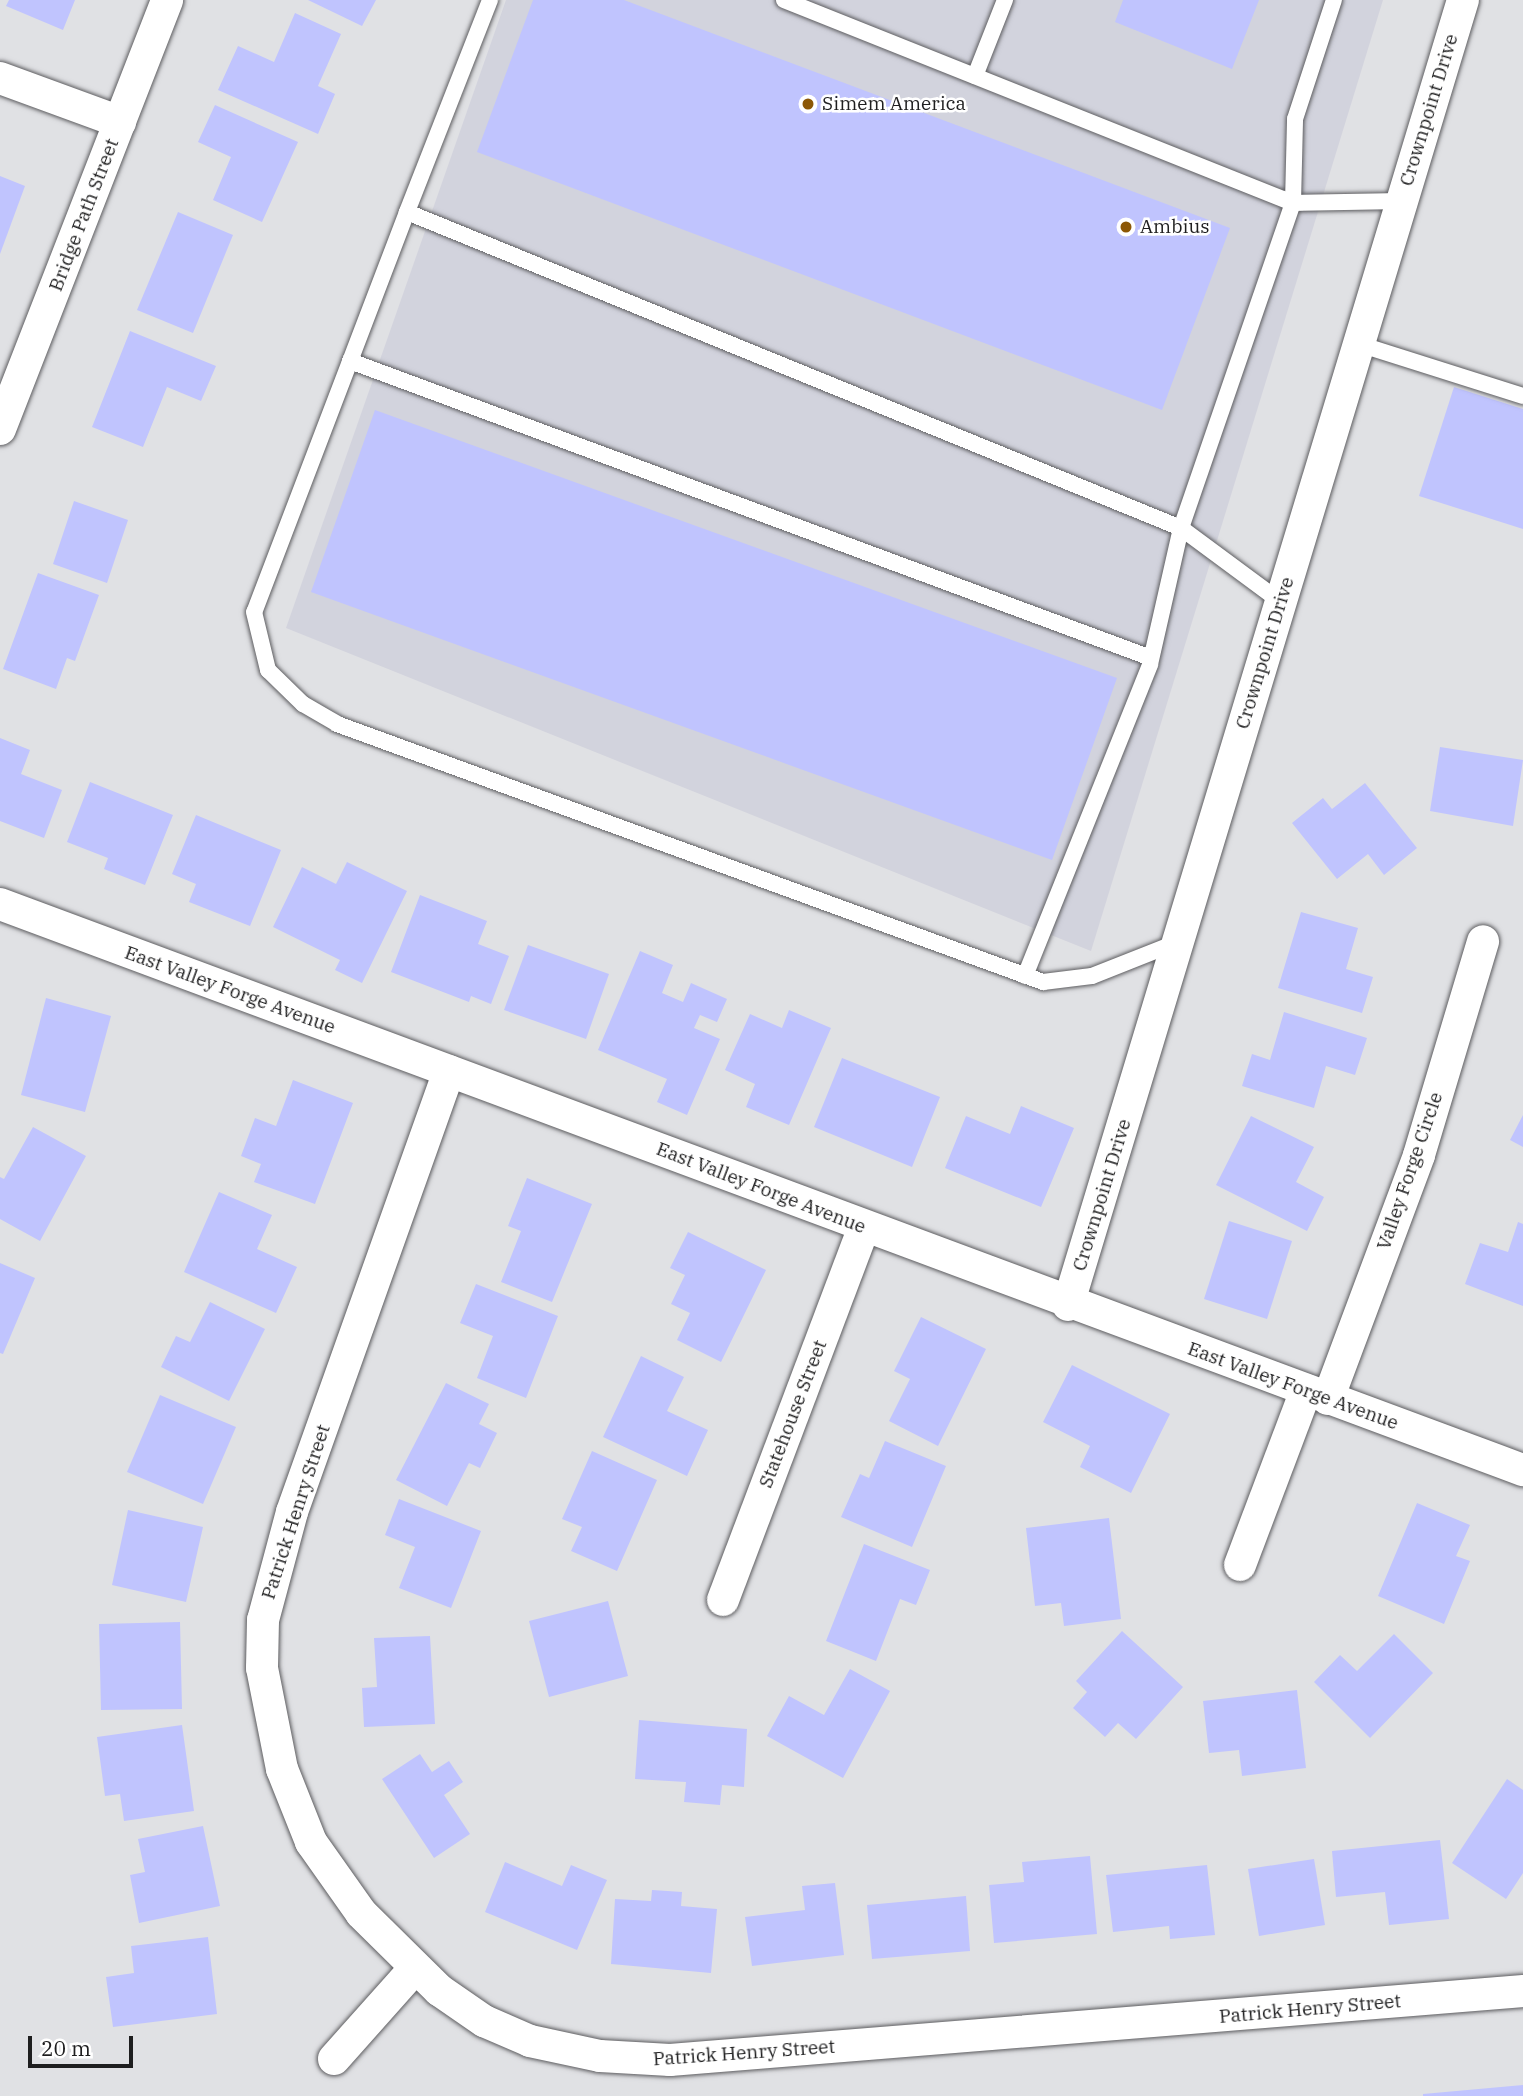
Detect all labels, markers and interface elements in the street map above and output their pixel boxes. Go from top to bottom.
street label: Crownpoint Drive [1395,31,1463,189]
place label: Simem America [822,93,966,115]
marker: Simem America [800,96,816,112]
street label: Bridge Path Street [44,135,124,295]
place label: Ambius [1140,216,1210,238]
marker: Ambius [1118,219,1134,235]
street label: Crownpoint Drive [1231,574,1299,732]
street label: East Valley Forge Avenue [122,941,338,1039]
street label: Valley Forge Circle [1372,1089,1448,1253]
street label: Crownpoint Drive [1068,1116,1136,1274]
street label: East Valley Forge Avenue [653,1137,869,1239]
street label: Statehouse Street [754,1337,832,1491]
street label: East Valley Forge Avenue [1185,1337,1401,1435]
street label: Patrick Henry Street [257,1422,335,1602]
street label: Patrick Henry Street [1218,1990,1402,2028]
scale bar [32,2022,136,2066]
text: 20 m [41,2034,91,2062]
street label: Patrick Henry Street [652,2035,836,2071]

